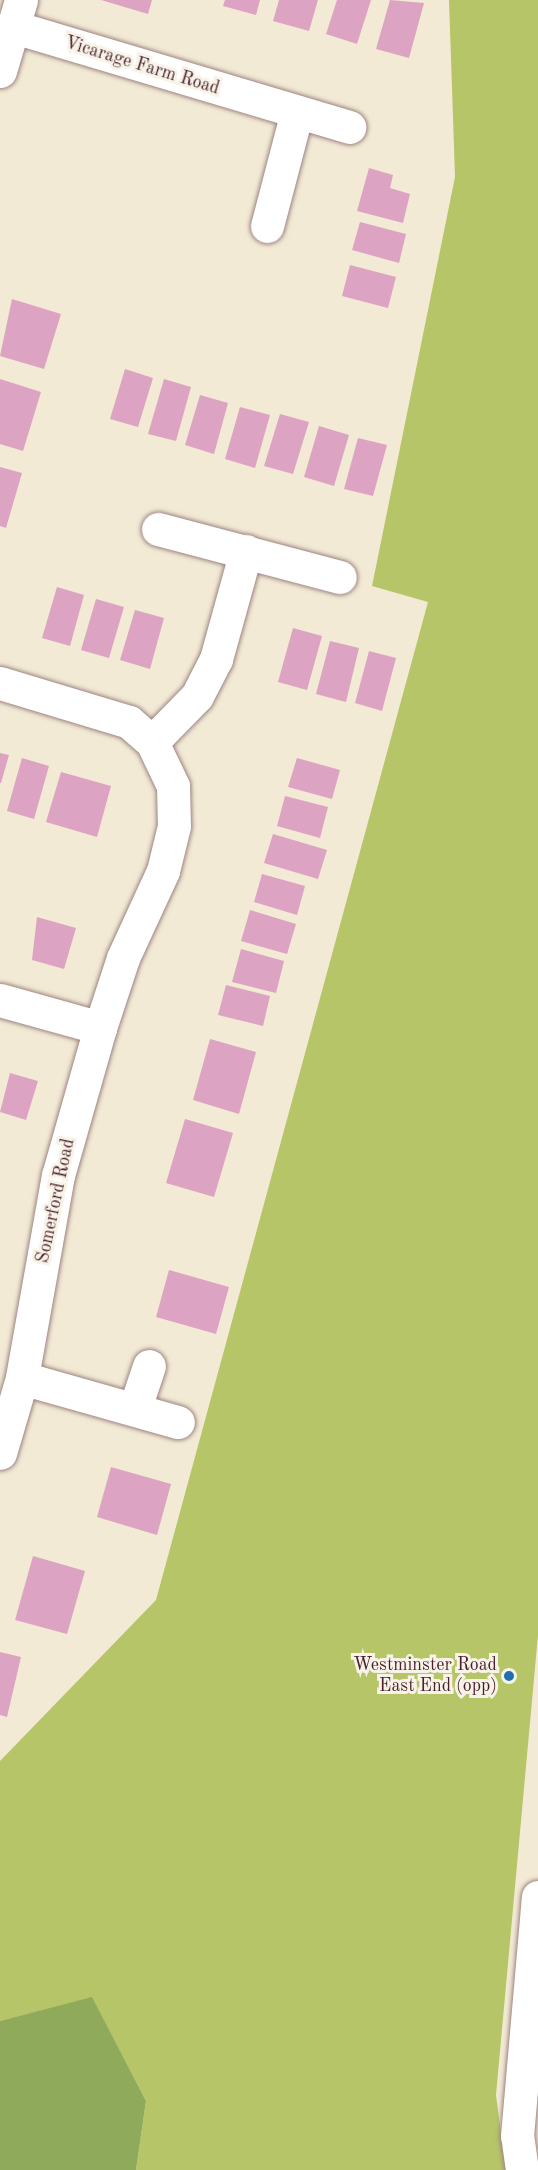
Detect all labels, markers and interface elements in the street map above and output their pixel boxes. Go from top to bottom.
street label: Vicarage Farm Road [62,32,222,100]
street label: Somerford Road [32,1137,80,1265]
place label: Westminster Road East End (opp) [353,1655,497,1698]
marker: Westminster Road East End (opp) [502,1669,516,1683]

